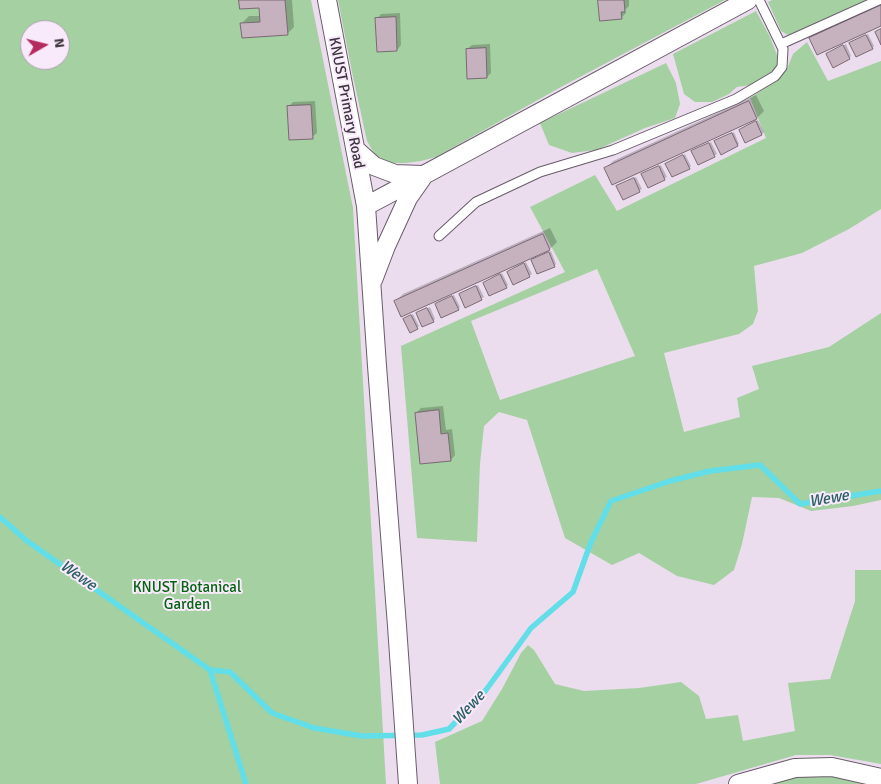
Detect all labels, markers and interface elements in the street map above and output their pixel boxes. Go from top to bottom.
north arrow [20,20,70,70]
street label: KNUST Primary Road [324,36,368,170]
text: N [50,37,68,49]
water label: Wewe [808,486,850,512]
water label: Wewe [56,557,100,595]
park label: KNUST Botanical Garden [133,579,241,614]
water label: Wewe [448,687,490,729]

